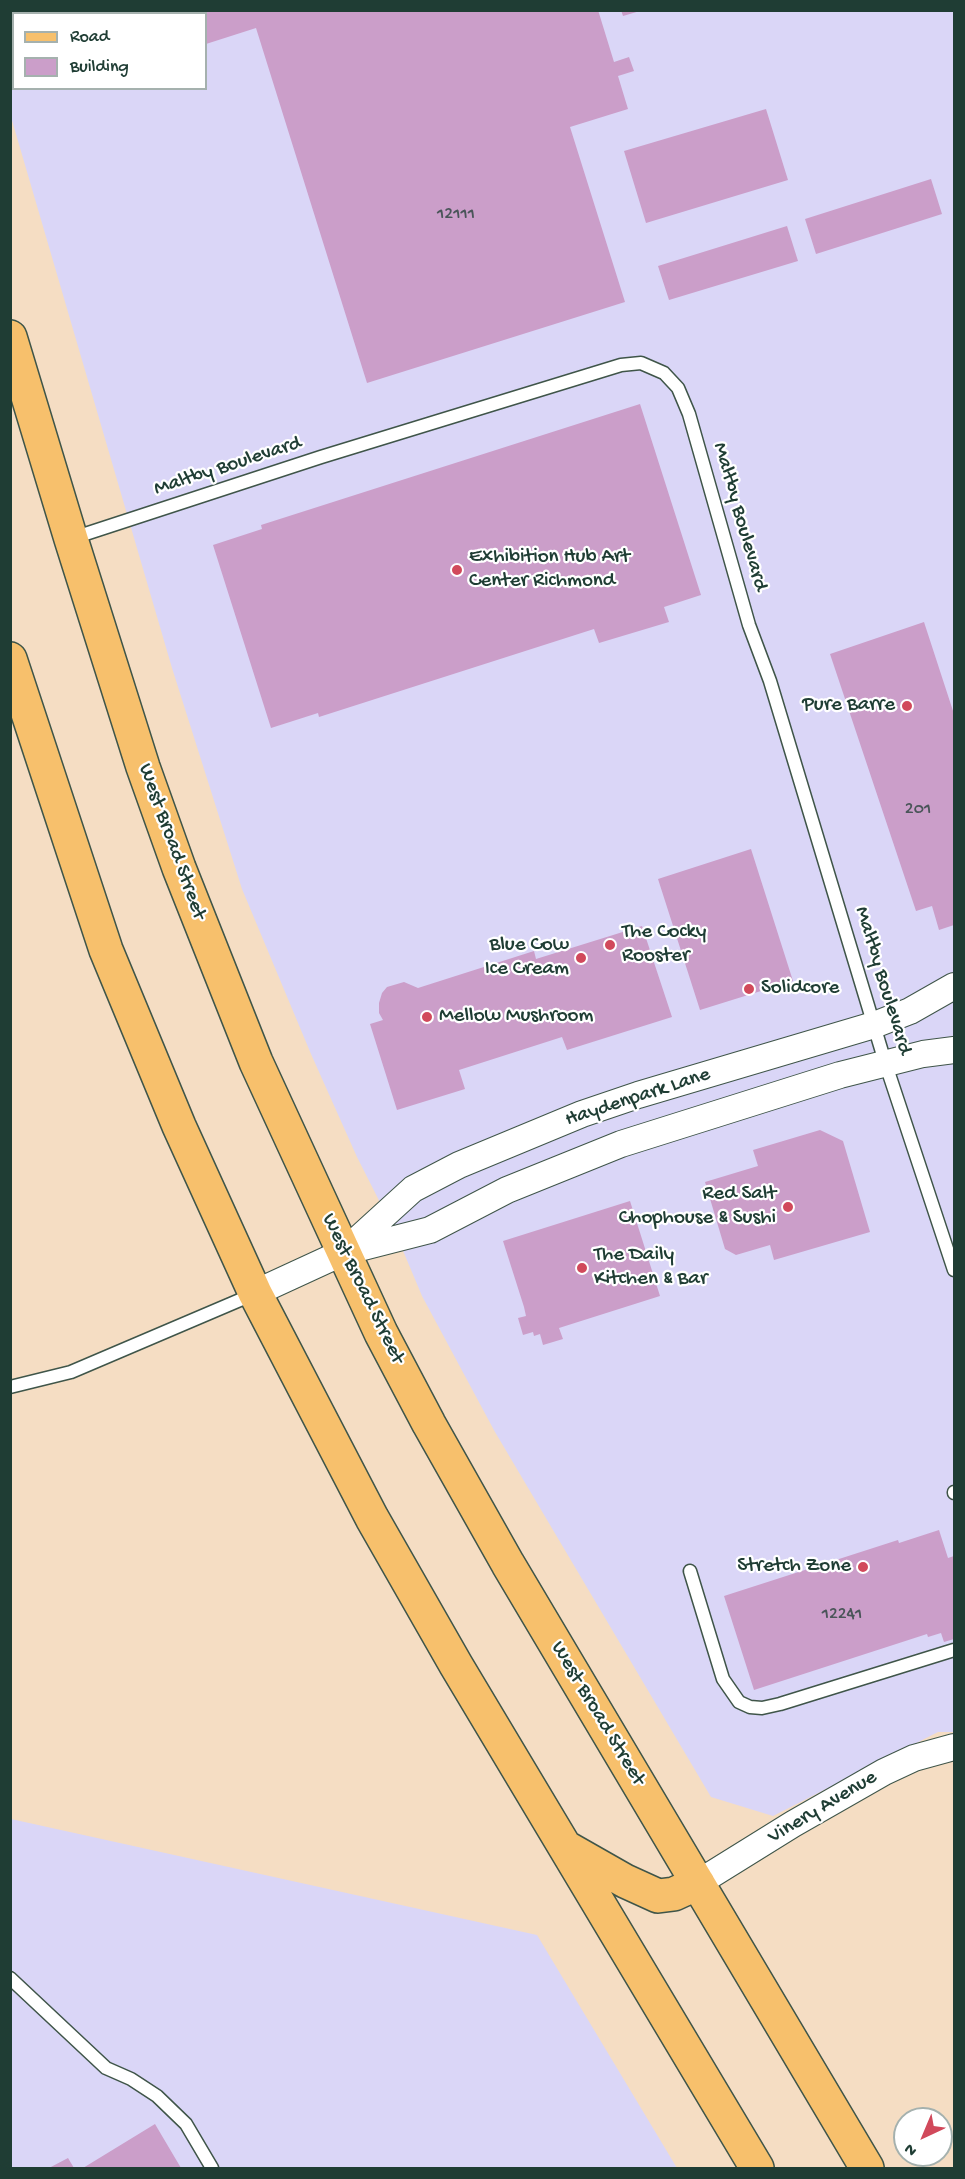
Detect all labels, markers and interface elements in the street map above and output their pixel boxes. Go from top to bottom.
legend [12,12,207,90]
text: Road [70,27,109,48]
text: Building [70,57,129,78]
house number: 12111 [437,204,475,226]
street label: Maltby Boulevard [151,431,305,503]
street label: Maltby Boulevard [706,440,772,594]
place label: Exhibition Hub Art Center Richmond [469,545,630,595]
marker: Exhibition Hub Art Center Richmond [450,563,464,577]
place label: Pure Barre [802,693,895,719]
marker: Pure Barre [900,699,914,713]
street label: West Broad Street [131,761,211,923]
house number: 201 [905,799,931,821]
street label: Maltby Boulevard [848,904,916,1058]
place label: The Cocky Rooster [622,920,706,970]
place label: Blue Cow Ice Cream [485,933,569,983]
marker: The Cocky Rooster [603,938,617,952]
marker: Blue Cow Ice Cream [574,951,588,965]
place label: Solidcore [761,976,839,1002]
marker: Solidcore [742,982,756,996]
place label: Mellow Mushroom [439,1004,593,1030]
marker: Mellow Mushroom [420,1010,434,1024]
street label: Haydenpark Lane [562,1063,714,1133]
place label: Red Salt Chophouse & Sushi [619,1182,776,1232]
marker: Red Salt Chophouse & Sushi [781,1200,795,1214]
street label: West Broad Street [315,1210,409,1368]
place label: The Daily Kitchen & Bar [594,1243,707,1293]
marker: The Daily Kitchen & Bar [575,1261,589,1275]
place label: Stretch Zone [737,1554,851,1580]
marker: Stretch Zone [856,1560,870,1574]
house number: 12241 [822,1604,862,1626]
street label: West Broad Street [544,1637,650,1791]
street label: Vinery Avenue [764,1766,882,1850]
north arrow [893,2107,953,2167]
text: N [901,2138,922,2159]

